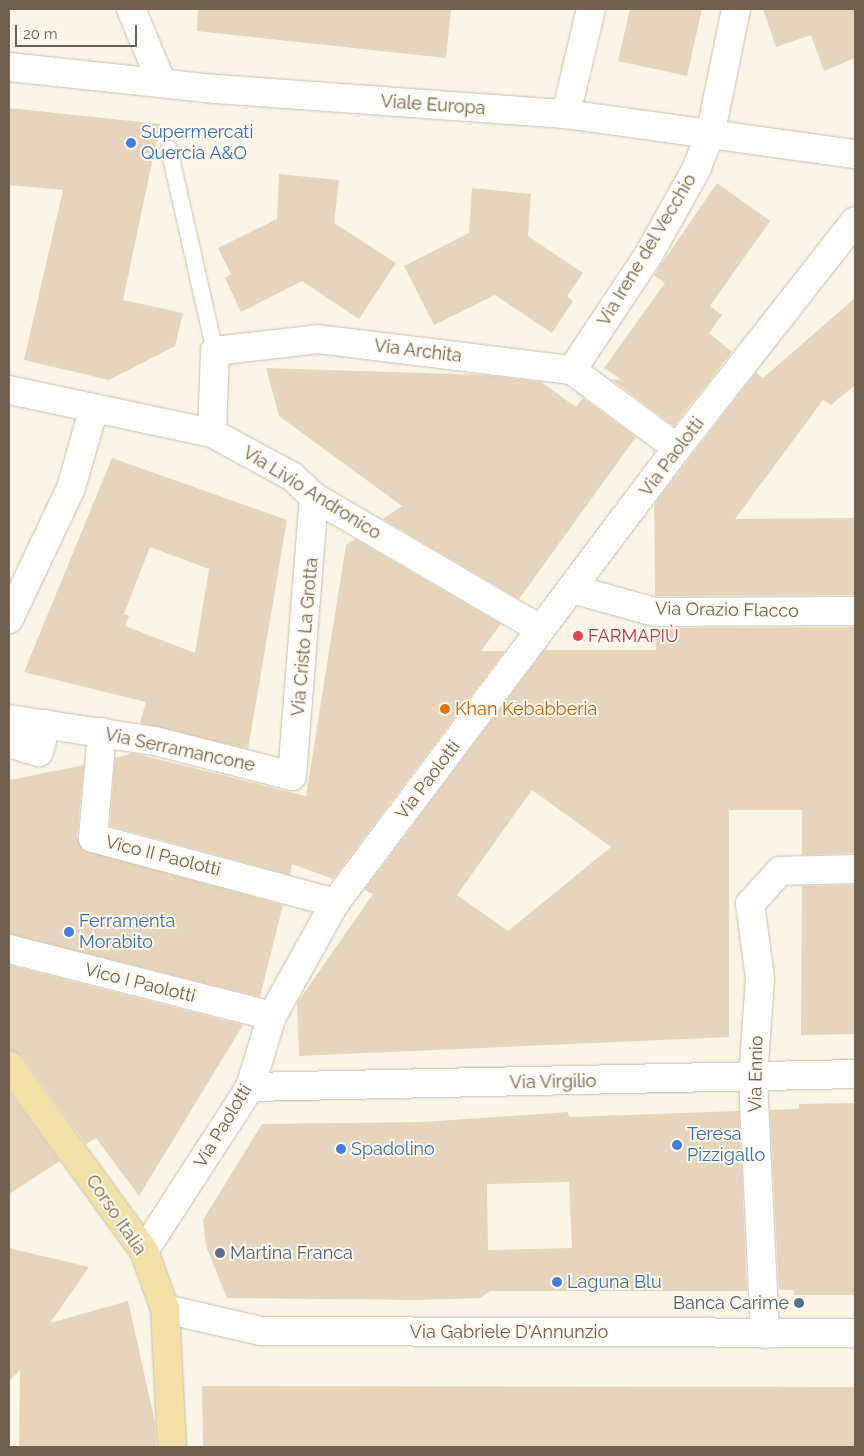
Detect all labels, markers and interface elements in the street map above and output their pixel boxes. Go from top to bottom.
scale bar [18,15,140,47]
text: 20 m [23,25,58,43]
street label: Viale Europa [380,91,486,119]
place label: Supermercati Quercia A&O [141,122,253,164]
marker: Supermercati Quercia A&O [125,137,137,149]
street label: Via Irene del Vecchio [593,169,701,331]
street label: Via Archita [373,335,463,367]
street label: Via Paolotti [635,413,709,501]
street label: Via Livio Andronico [239,442,385,544]
street label: Via Cristo La Grotta [287,557,323,717]
street label: Via Orazio Flacco [655,598,799,622]
place label: FARMAPIÙ [588,625,679,647]
marker: FARMAPIÙ [572,630,584,642]
place label: Khan Kebabberia [455,698,597,720]
marker: Khan Kebabberia [439,703,451,715]
street label: Via Serramancone [103,724,257,776]
street label: Via Paolotti [391,736,465,824]
street label: Vico II Paolotti [103,831,223,881]
place label: Ferramenta Morabito [79,911,175,954]
marker: Ferramenta Morabito [63,926,75,938]
street label: Vico I Paolotti [82,959,198,1007]
street label: Via Ennio [745,1035,767,1113]
street label: Via Virgilio [509,1070,597,1094]
street label: Via Paolotti [190,1080,256,1172]
place label: Teresa Pizzigallo [687,1124,765,1166]
place label: Spadolino [351,1138,435,1160]
marker: Teresa Pizzigallo [671,1139,683,1151]
marker: Spadolino [335,1143,347,1155]
street label: Corso Italia [81,1171,151,1259]
place label: Martina Franca [230,1242,353,1264]
marker: Martina Franca [214,1247,226,1259]
place label: Laguna Blu [567,1271,662,1293]
marker: Laguna Blu [551,1276,563,1288]
place label: Banca Carime [673,1292,789,1314]
marker: Banca Carime [793,1297,805,1309]
street label: Via Gabriele D'Annunzio [410,1321,608,1343]

